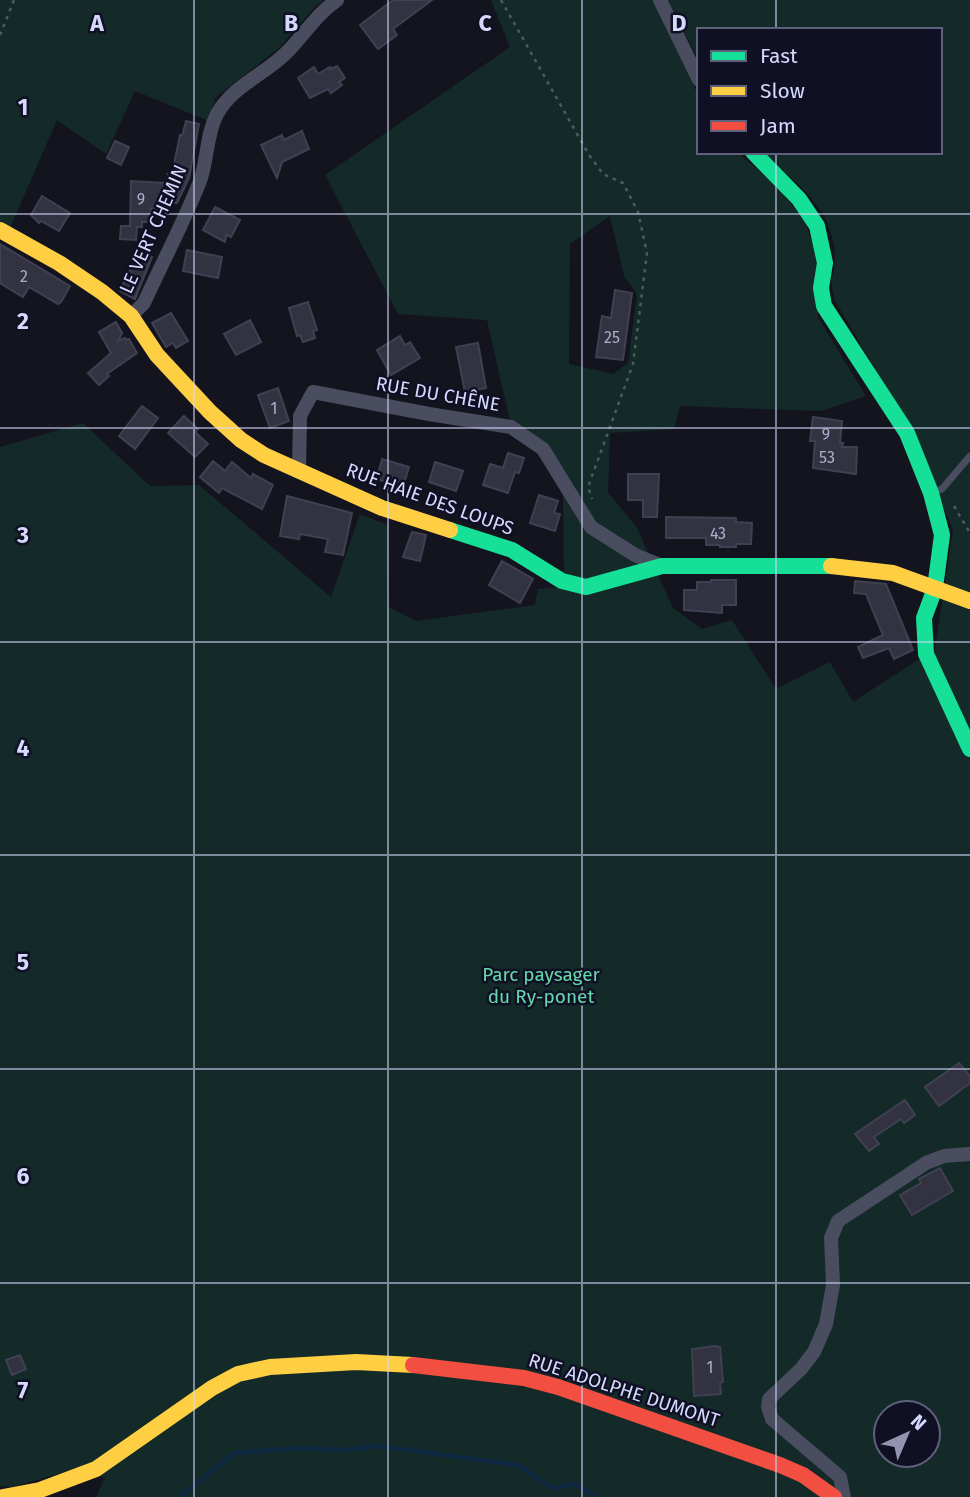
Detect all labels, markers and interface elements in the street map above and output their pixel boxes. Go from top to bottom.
text: A [89,9,104,37]
text: B [284,9,298,37]
text: C [478,9,492,37]
text: D [672,9,687,37]
legend [697,28,942,154]
text: Fast [760,43,798,69]
text: Slow [760,78,805,104]
text: 1 [18,93,28,121]
text: Jam [760,113,796,139]
street label: LE VERT CHEMIN [114,161,192,297]
house number: 9 [137,190,145,209]
house number: 2 [20,267,28,286]
text: 2 [17,307,29,335]
house number: 25 [604,328,620,347]
street label: RUE DU CHÊNE [374,372,502,416]
house number: 1 [271,399,277,418]
house number: 9 [822,425,830,444]
house number: 53 [819,448,835,467]
street label: RUE HAIE DES LOUPS [343,458,517,540]
text: 3 [16,521,29,549]
house number: 43 [710,524,726,543]
text: 4 [17,734,30,762]
text: 5 [17,948,29,976]
park label: Parc paysager du Ry-ponet [482,963,600,1008]
text: 6 [17,1162,30,1190]
street label: RUE ADOLPHE DUMONT [526,1348,723,1432]
house number: 1 [707,1358,713,1377]
text: 7 [18,1376,29,1404]
north arrow [872,1399,942,1469]
text: N [906,1409,931,1435]

